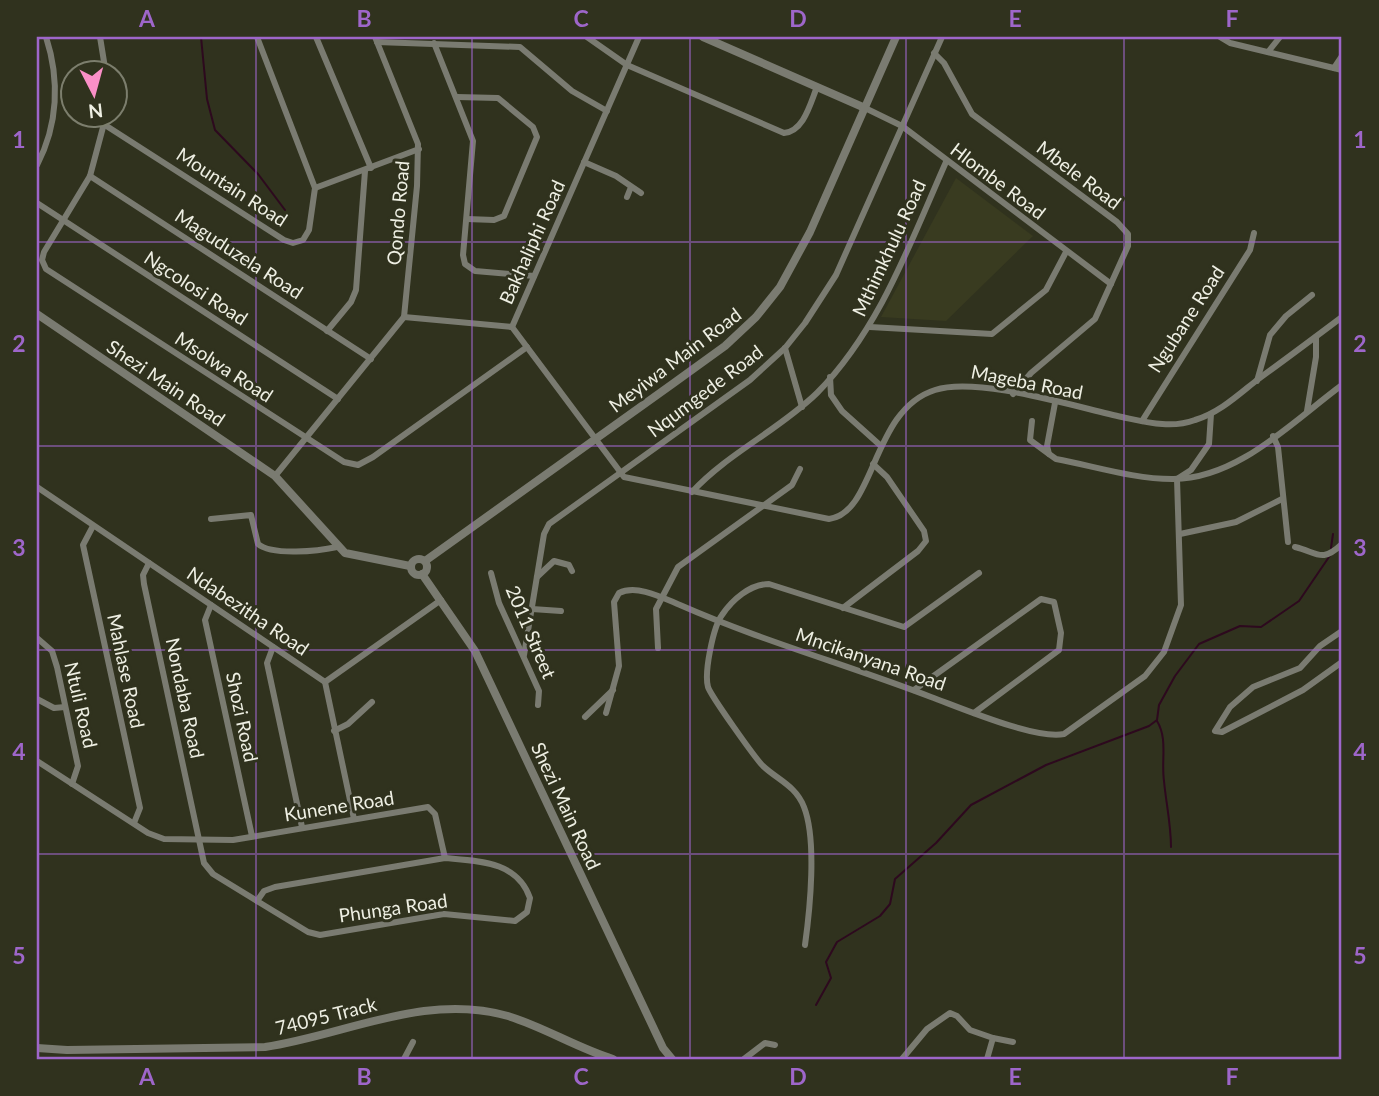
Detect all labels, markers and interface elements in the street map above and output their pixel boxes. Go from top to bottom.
text: A [138,4,156,32]
text: B [356,4,372,32]
text: C [573,4,589,32]
text: D [789,4,807,32]
text: E [1008,4,1022,32]
text: F [1225,4,1239,32]
north arrow [60,60,130,130]
text: N [87,99,104,124]
text: 1 [12,125,26,153]
text: 1 [1353,125,1367,153]
street label: Mbele Road [1033,135,1126,214]
street label: Hlombe Road [946,137,1050,224]
street label: Mountain Road [172,142,292,231]
street label: Qondo Road [381,160,414,266]
street label: Bakhaliphi Road [494,176,569,307]
street label: Mthimkhulu Road [847,176,930,320]
street label: Maguduzela Road [171,204,308,303]
street label: Ngcolosi Road [140,246,252,330]
street label: Ngubane Road [1143,261,1229,376]
street label: Meyiwa Main Road [604,302,745,417]
street label: Msolwa Road [171,326,278,407]
text: 2 [12,329,26,357]
text: 2 [1353,329,1367,357]
street label: Shezi Main Road [103,335,230,431]
street label: Nqumgede Road [642,340,767,441]
street label: Mageba Road [969,359,1085,404]
text: 3 [12,533,26,561]
text: 3 [1353,533,1367,561]
street label: Ndabezitha Road [183,561,314,660]
street label: 2011 Street [502,582,561,682]
street label: Mahlase Road [103,611,150,730]
street label: Mncikanyana Road [793,622,949,695]
street label: Nondaba Road [161,635,209,760]
street label: Ntuli Road [60,660,103,750]
street label: Shozi Road [222,670,263,764]
text: 4 [12,737,26,765]
text: 4 [1353,737,1367,765]
street label: Shezi Main Road [527,738,606,873]
street label: Kunene Road [282,785,396,826]
street label: Phunga Road [337,888,449,927]
text: 5 [12,941,26,969]
text: 5 [1353,941,1367,969]
street label: 74095 Track [273,992,379,1039]
text: A [138,1062,156,1090]
text: B [356,1062,372,1090]
text: C [573,1062,589,1090]
text: D [789,1062,807,1090]
text: E [1008,1062,1022,1090]
text: F [1225,1062,1239,1090]

